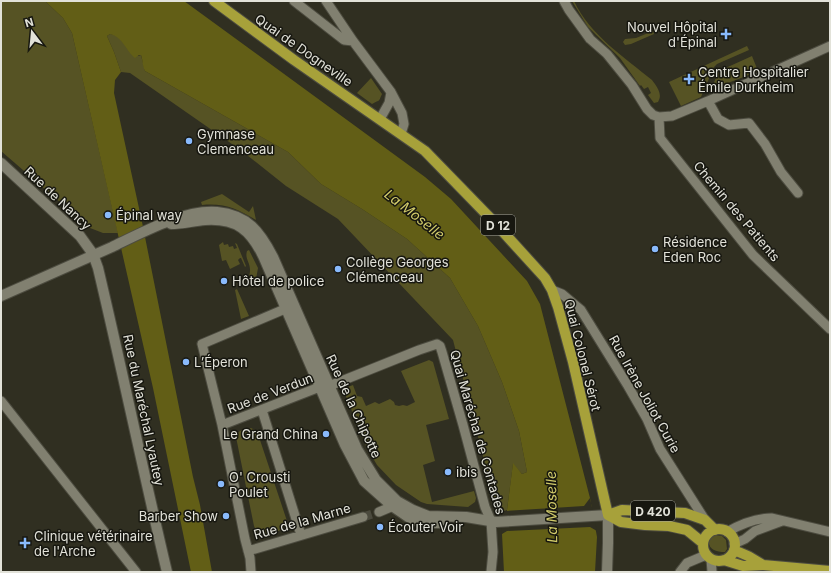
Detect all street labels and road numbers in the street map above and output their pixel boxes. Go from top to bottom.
street label: Quai de Dogneville [252,10,356,90]
street label: Chemin des Patients [690,158,784,264]
street label: Rue de Nancy [21,163,95,233]
road number: D 12 [481,215,515,235]
street label: Quai Colonel Sérot [561,297,605,413]
street label: Rue Irène Joliot Curie [606,332,684,456]
street label: Rue du Maréchal Lyautey [120,333,168,487]
street label: Quai Maréchal de Contades [447,348,509,516]
street label: Rue de la Chipotte [323,352,385,460]
street label: Rue de Verdun [225,369,315,417]
street label: Rue de la Marne [252,500,352,542]
road number: D 420 [631,501,675,521]

